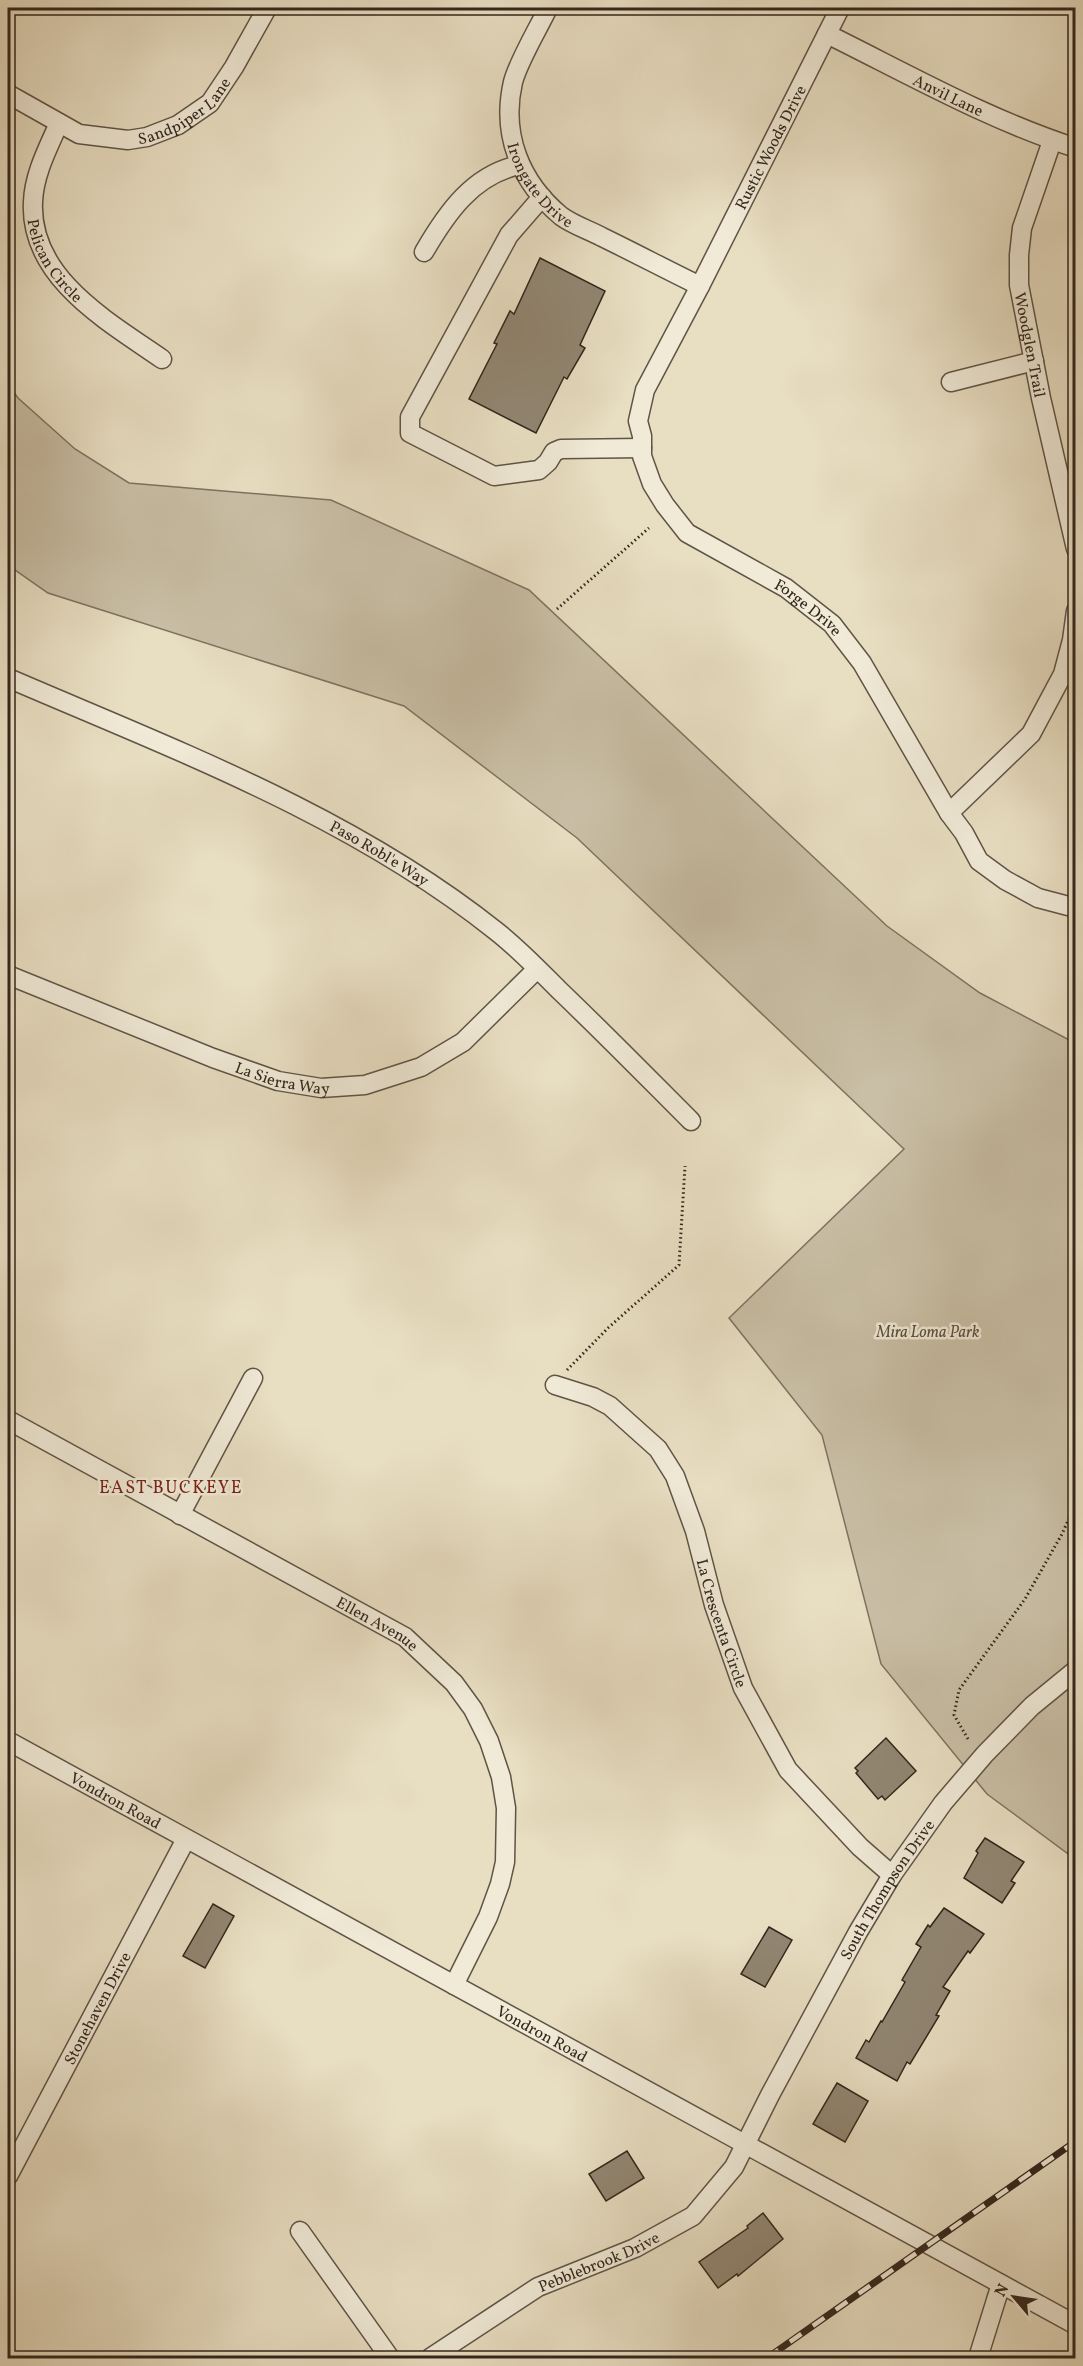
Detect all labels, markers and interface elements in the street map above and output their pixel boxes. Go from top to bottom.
street label: Anvil Lane [909,70,986,123]
street label: Sandpiper Lane [137,74,237,151]
street label: Rustic Woods Drive [731,82,813,214]
street label: Irongate Drive [501,140,576,234]
street label: Pelican Circle [21,217,87,309]
street label: Woodglen Trail [1008,291,1050,400]
street label: Forge Drive [770,575,846,641]
street label: Paso Robl'e Way [325,816,433,892]
street label: La Sierra Way [232,1058,331,1101]
park label: Mira Loma Park [876,1322,980,1344]
district label: EAST BUCKEYE [99,1476,243,1501]
street label: La Crescenta Circle [690,1557,751,1691]
street label: Ellen Avenue [332,1592,422,1657]
street label: Vondron Road [65,1768,164,1836]
street label: South Thompson Drive [836,1816,941,1964]
street label: Stonehaven Drive [60,1949,137,2069]
street label: Vondron Road [492,2001,591,2069]
street label: Pebblebrook Drive [536,2228,664,2299]
north arrow [984,2267,1044,2327]
text: N [990,2280,1015,2301]

